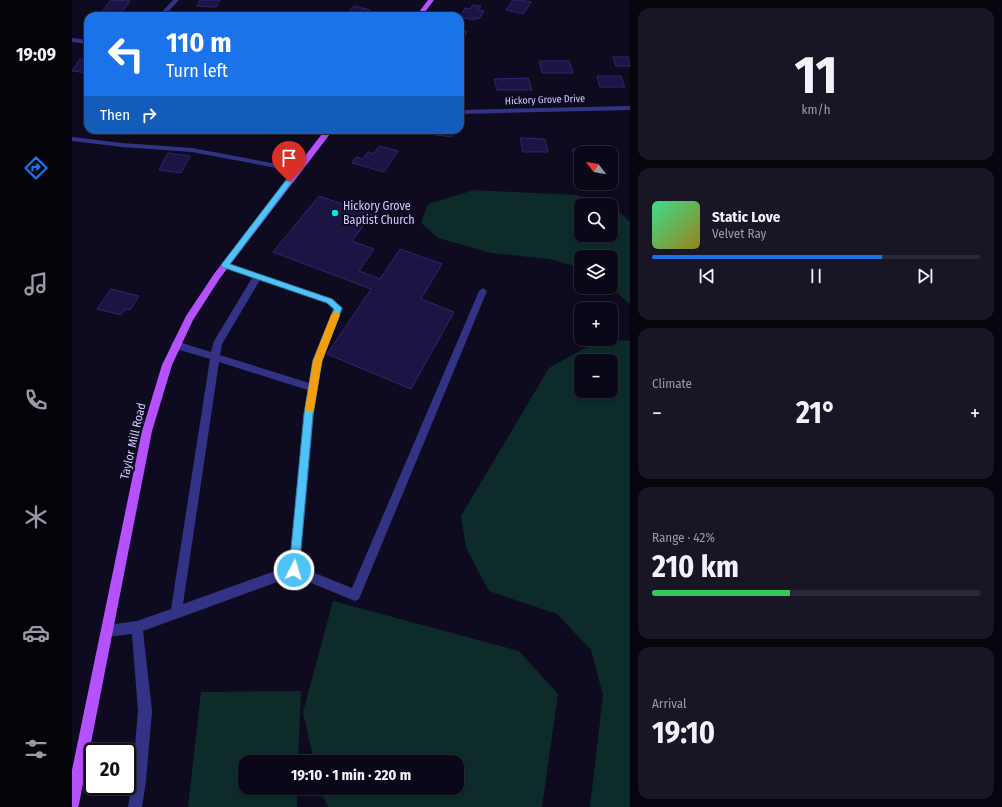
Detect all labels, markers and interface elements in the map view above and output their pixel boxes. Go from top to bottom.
text: 110 m [166,26,232,59]
icon: left [100,28,152,80]
text: 19:09 [16,44,56,66]
text: 11 [794,44,838,107]
text: Turn left [166,60,228,82]
street label: Hickory Grove Drive [505,93,585,107]
text: km/h [802,102,831,117]
icon: right [138,104,160,126]
text: Then [100,106,130,124]
pin [272,141,306,182]
north arrow [574,146,618,190]
map controls [574,146,618,398]
icon: arrive [278,147,300,169]
icon: directions [22,154,50,182]
button: search [574,198,618,242]
place label: Hickory Grove Baptist Church [343,199,415,227]
marker: Hickory Grove Baptist Church [330,208,340,218]
text: Static Love [712,208,780,226]
text: Velvet Ray [712,226,766,241]
button: layers [574,250,618,294]
icon: previous [696,265,718,287]
icon: pause [805,265,827,287]
icon: next [914,265,936,287]
icon: music [22,270,50,298]
button: + [574,302,618,346]
button: − [574,354,618,398]
text: Climate [652,376,692,391]
icon: phone [22,386,50,414]
text: 21° [796,395,836,431]
text: − [652,400,662,427]
text: + [970,400,980,427]
street label: Taylor Mill Road [117,401,149,481]
icon: climate [22,503,50,531]
text: Range · 42% [652,530,715,545]
position arrow [273,549,315,591]
text: 210 km [652,549,739,585]
icon: car [22,619,50,647]
text: Arrival [652,696,686,711]
text: 19:10 [652,715,715,751]
icon: filters [22,735,50,763]
speed limit sign: 20 [84,743,136,795]
text: 19:10 · 1 min · 220 m [291,766,411,784]

